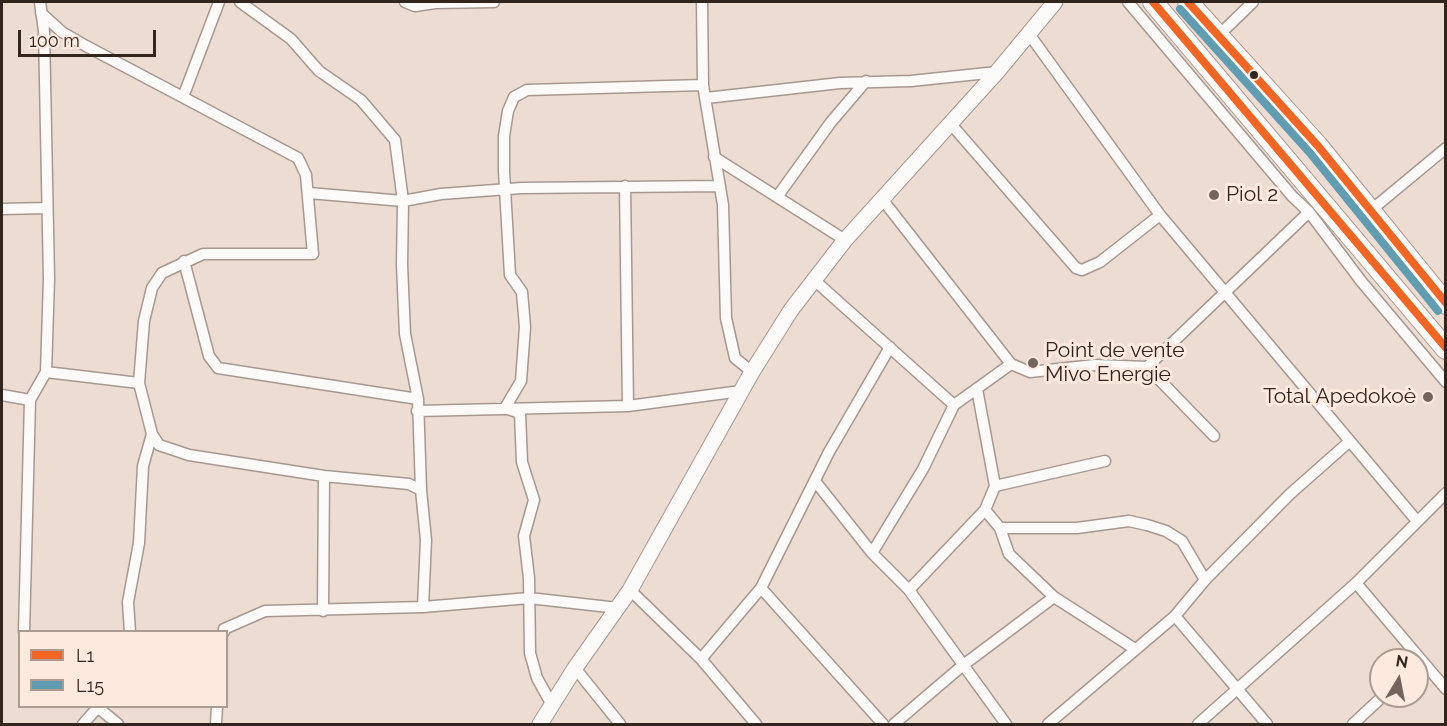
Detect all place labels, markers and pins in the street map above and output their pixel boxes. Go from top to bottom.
unlabelled marker [1248,69,1260,81]
place label: Piol 2 [1226,182,1278,208]
marker: Piol 2 [1207,188,1221,202]
place label: Point de vente Mivo Energie [1045,338,1185,388]
marker: Point de vente Mivo Energie [1026,356,1040,370]
place label: Total Apedokoè [1263,384,1416,410]
marker: Total Apedokoè [1421,390,1435,404]

